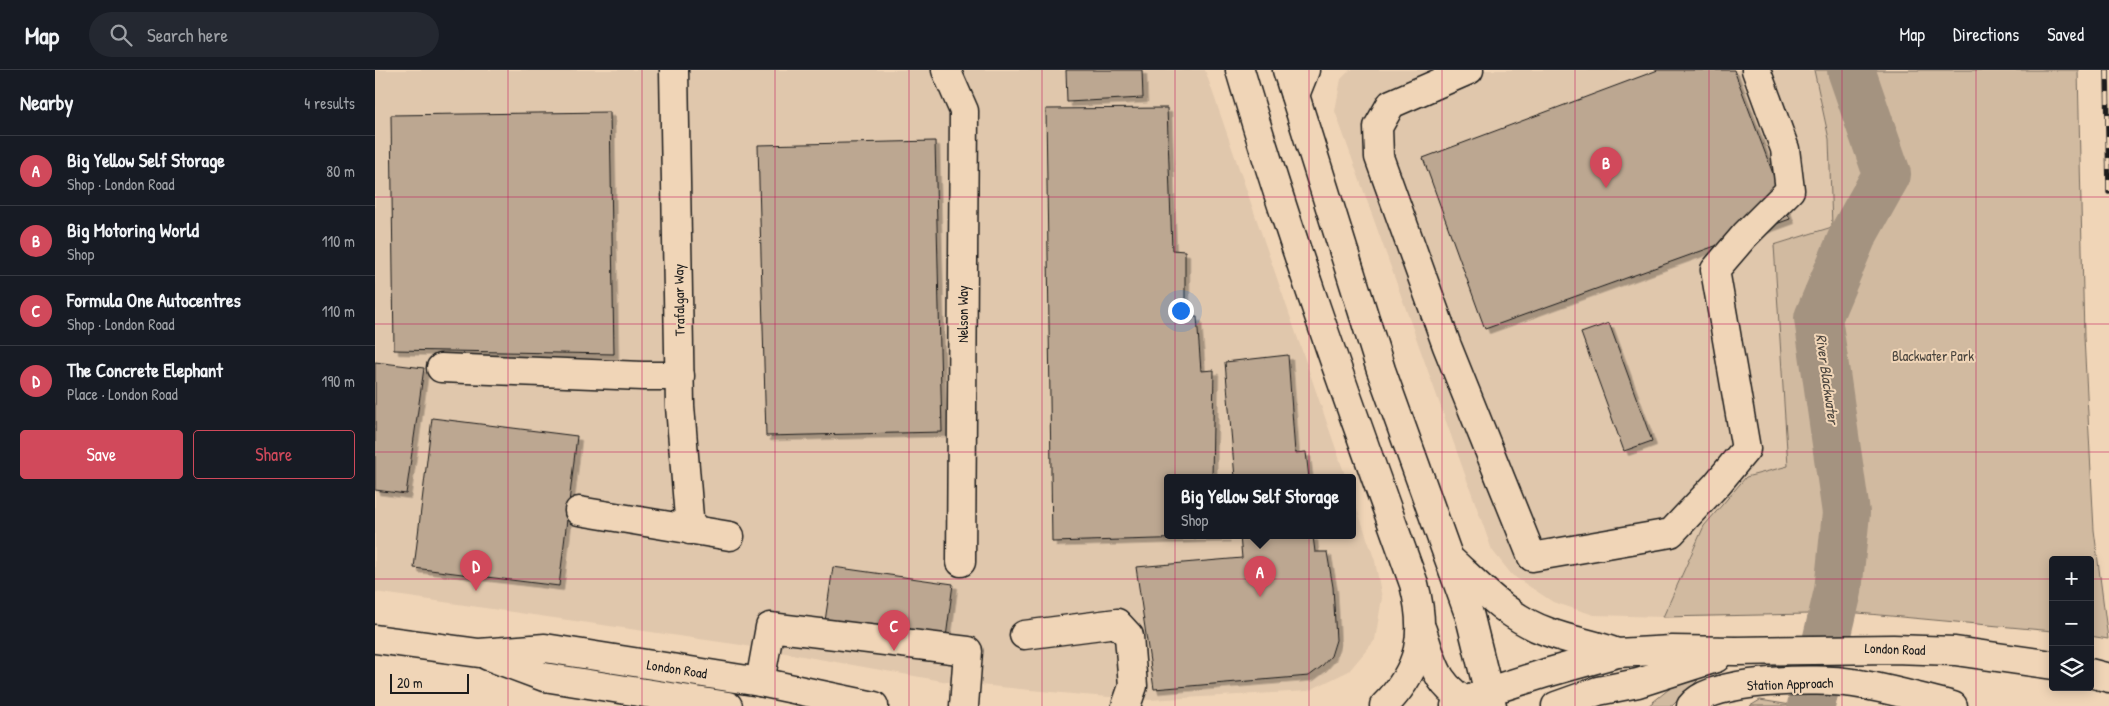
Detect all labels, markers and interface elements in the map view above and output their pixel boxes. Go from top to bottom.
search box [89,12,439,57]
text: Map [25,19,59,51]
icon: search [107,21,135,49]
text: Search here [147,22,228,48]
text: Map [1900,22,1925,47]
text: Directions [1953,22,2019,47]
text: Saved [2047,22,2084,47]
text: Nearby [20,88,73,117]
text: 4 results [304,92,355,114]
text: Big Yellow Self Storage [67,147,225,173]
pin: B [1590,147,1622,188]
text: A [32,160,40,182]
text: 80 m [326,160,355,182]
text: Shop · London Road [67,173,174,195]
text: Big Motoring World [67,217,199,243]
text: B [32,230,40,252]
text: 110 m [322,230,355,252]
text: Shop [67,243,94,265]
street label: Trafalgar Way [668,264,690,336]
street label: Nelson Way [953,285,973,343]
text: Formula One Autocentres [67,287,241,313]
your location [1168,298,1194,324]
text: C [32,300,40,322]
text: 110 m [322,300,355,322]
text: Shop · London Road [67,313,174,335]
water label: River Blackwater [1811,333,1845,427]
park label: Blackwater Park [1892,346,1974,365]
text: The Concrete Elephant [67,357,223,383]
text: D [32,370,40,392]
text: 190 m [322,370,355,392]
text: Place · London Road [67,383,178,405]
button: Save [20,430,183,479]
button: Share [193,430,355,479]
popup [1164,474,1356,539]
text: Big Yellow Self Storage [1181,483,1339,509]
text: Shop [1181,509,1208,531]
pin: D [460,550,492,591]
pin: A [1244,556,1276,597]
map controls [2049,556,2094,691]
button: + [2049,556,2094,601]
button: − [2049,601,2094,646]
pin: C [878,610,910,651]
street label: London Road [1864,638,1926,659]
button: layers [2049,646,2094,691]
street label: London Road [646,654,709,683]
scale bar [390,671,469,694]
street label: Station Approach [1746,672,1834,696]
text: 20 m [397,673,423,692]

